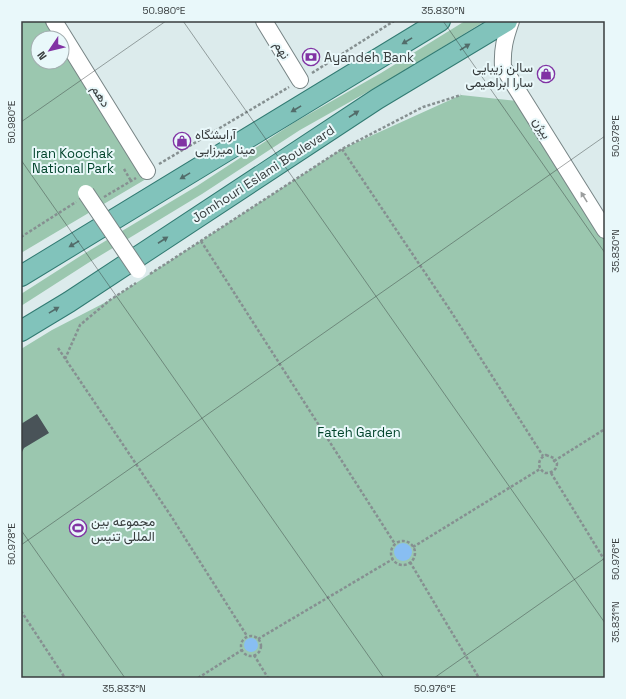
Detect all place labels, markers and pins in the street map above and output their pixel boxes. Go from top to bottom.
bank icon: Ayandeh Bank [301,47,321,67]
place label: Ayandeh Bank [324,49,414,66]
place label: سالن زیبایی سارا ابراهیمی [466,59,533,91]
shop icon: سالن زیبایی سارا ابراهیمی [536,64,556,84]
place label: آرایشگاه مینا میرزایی [195,126,256,158]
shop icon: آرایشگاه مینا میرزایی [172,131,192,151]
place label: مجموعه بین المللی تنیس [91,513,155,545]
sports icon: مجموعه بین المللی تنیس [68,518,88,538]

